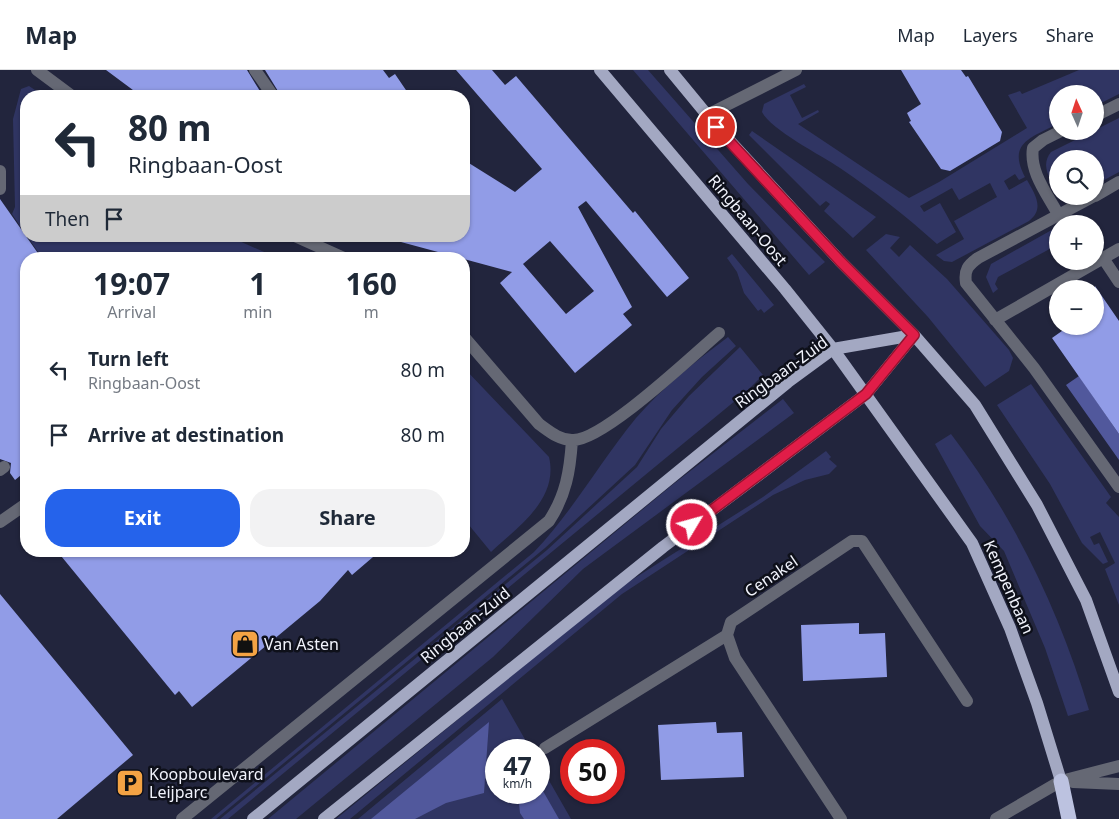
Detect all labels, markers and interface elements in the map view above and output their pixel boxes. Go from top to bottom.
text: Map [25,18,77,51]
text: Map [897,23,935,47]
text: Layers [963,23,1018,47]
text: Share [1046,23,1094,47]
north arrow [1049,85,1104,140]
map controls [1049,85,1104,335]
text: 80 m [128,104,211,151]
pin [695,106,737,148]
icon: left [45,110,110,175]
icon: arrive [702,113,730,141]
text: Ringbaan-Oost [128,149,282,179]
button: search [1049,150,1104,205]
street label: Ringbaan-Oost [703,170,793,270]
icon: arrive [100,205,128,233]
text: Then [45,206,90,232]
button: + [1049,215,1104,270]
text: 19:07 [93,263,170,304]
text: 1 [249,263,266,304]
text: 160 [345,263,397,304]
button: − [1049,280,1104,335]
text: Arrival [107,301,156,323]
text: min [243,301,272,323]
text: m [364,301,379,323]
street label: Ringbaan-Zuid [730,331,832,413]
text: Turn left [88,346,169,372]
icon: left [45,356,73,384]
text: 80 m [401,357,445,383]
text: Ringbaan-Oost [88,372,200,394]
icon: arrive [45,421,73,449]
text: Arrive at destination [88,422,284,448]
text: 80 m [401,422,445,448]
button: Exit [45,489,240,547]
button: Share [250,489,445,547]
position arrow [665,498,717,550]
street label: Kempenbaan [979,537,1039,637]
street label: Cenakel [740,550,802,602]
street label: Ringbaan-Zuid [415,582,515,668]
shop icon: Van Asten [230,629,260,659]
place label: Van Asten [264,633,339,655]
speed limit sign: 50 [560,739,625,804]
text: 47 [503,748,532,782]
place label: Koopboulevard Leijparc [149,763,264,803]
parking icon: Koopboulevard Leijparc [115,768,145,798]
text: km/h [503,775,532,792]

